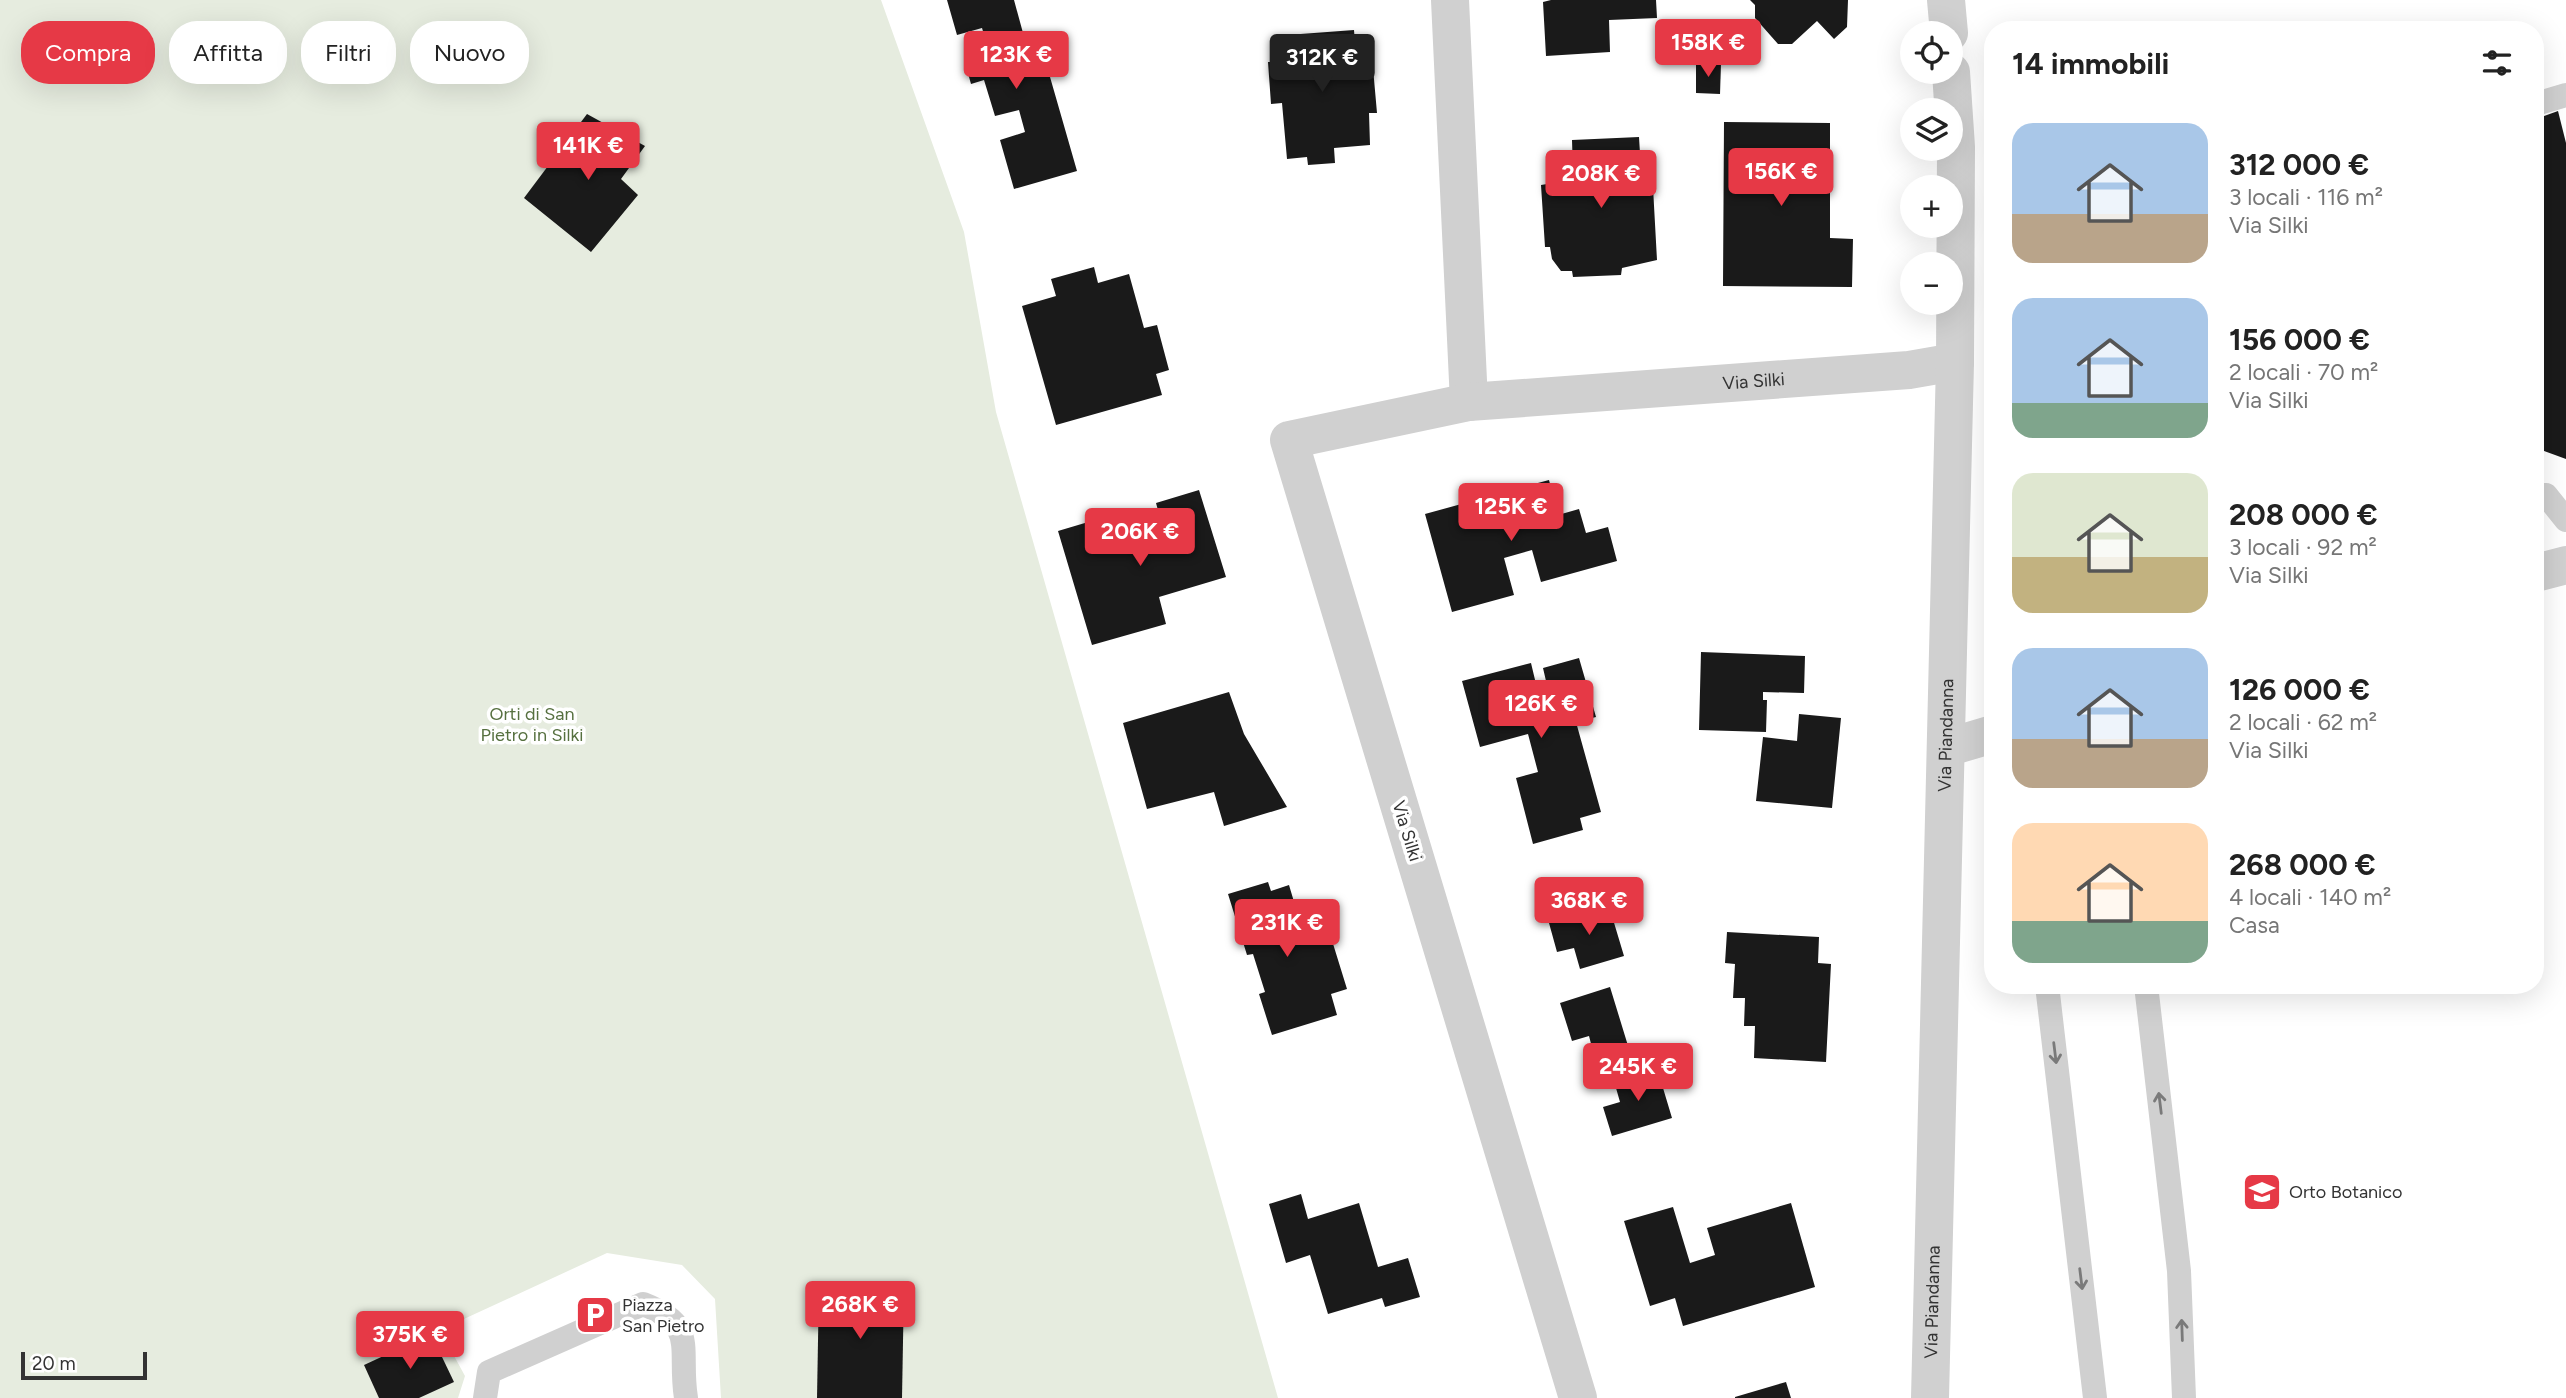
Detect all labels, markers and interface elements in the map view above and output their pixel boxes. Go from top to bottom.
pin: 158K € [1651,20,1765,79]
chip: Compra [21,21,155,84]
chip: Affitta [169,21,287,84]
chip: Filtri [301,21,396,84]
chip: Nuovo [410,21,529,84]
map controls [1900,21,1963,315]
button: locate [1900,21,1963,84]
text: 158K € [1671,28,1745,56]
pin: 123K € [959,32,1073,91]
pin: 312K € [1265,34,1379,94]
text: 123K € [980,40,1052,68]
text: 312K € [1286,43,1358,71]
icon: filters [2478,44,2516,82]
text: 14 immobili [2012,45,2169,82]
button: layers [1900,98,1963,161]
pin: 141K € [531,122,645,182]
text: 141K € [553,131,623,159]
text: 312 000 € [2229,146,2369,183]
pin: 156K € [1724,148,1838,208]
pin: 208K € [1544,150,1658,210]
icon: home [2068,151,2152,235]
text: 156K € [1744,157,1818,185]
text: 208K € [1561,159,1641,187]
button: + [1900,175,1963,238]
text: 3 locali · 116 m² [2229,183,2383,211]
text: Via Silki [2229,211,2309,239]
button: − [1900,252,1963,315]
text: 156 000 € [2229,321,2370,358]
icon: home [2068,326,2152,410]
text: 2 locali · 70 m² [2229,358,2378,386]
street label: Via Silki [1722,368,1786,395]
text: Via Silki [2229,386,2309,414]
pin: 125K € [1454,484,1568,543]
text: 125K € [1474,492,1548,520]
text: 208 000 € [2229,496,2378,533]
icon: home [2068,501,2152,585]
pin: 206K € [1083,508,1197,568]
text: 206K € [1101,517,1179,545]
text: 3 locali · 92 m² [2229,533,2377,561]
text: Via Silki [2229,561,2309,589]
text: 126 000 € [2229,671,2370,708]
icon: home [2068,676,2152,760]
street label: Via Piandanna [1934,678,1958,792]
pin: 126K € [1484,680,1598,740]
text: 126K € [1504,689,1578,717]
park label: Orti di San Pietro in Silki [481,703,583,746]
text: 2 locali · 62 m² [2229,708,2377,736]
text: Via Silki [2229,736,2309,764]
street label: Via Silki [1387,798,1427,864]
text: 268 000 € [2229,846,2376,883]
icon: home [2068,851,2152,935]
pin: 368K € [1532,878,1646,937]
text: 4 locali · 140 m² [2229,883,2391,911]
text: 368K € [1551,886,1627,914]
pin: 231K € [1230,900,1344,959]
text: 231K € [1251,908,1323,936]
text: Casa [2229,911,2280,939]
one-way arrow [2049,1041,2062,1064]
pin: 245K € [1581,1044,1695,1103]
text: 245K € [1599,1052,1677,1080]
one-way arrow [2153,1093,2166,1115]
school or university icon: Orto Botanico [2241,1171,2283,1213]
place label: Orto Botanico [2289,1181,2402,1203]
street label: Via Piandanna [1920,1245,1945,1359]
one-way arrow [2075,1267,2088,1290]
pin: 268K € [803,1282,917,1341]
text: 268K € [821,1290,899,1318]
parking icon: Piazza San Pietro [574,1294,616,1336]
place label: Piazza San Pietro [622,1294,704,1337]
pin: 375K € [353,1312,467,1371]
one-way arrow [2175,1319,2188,1342]
text: 375K € [372,1320,448,1348]
scale bar [21,1349,147,1381]
text: 20 m [32,1352,76,1375]

